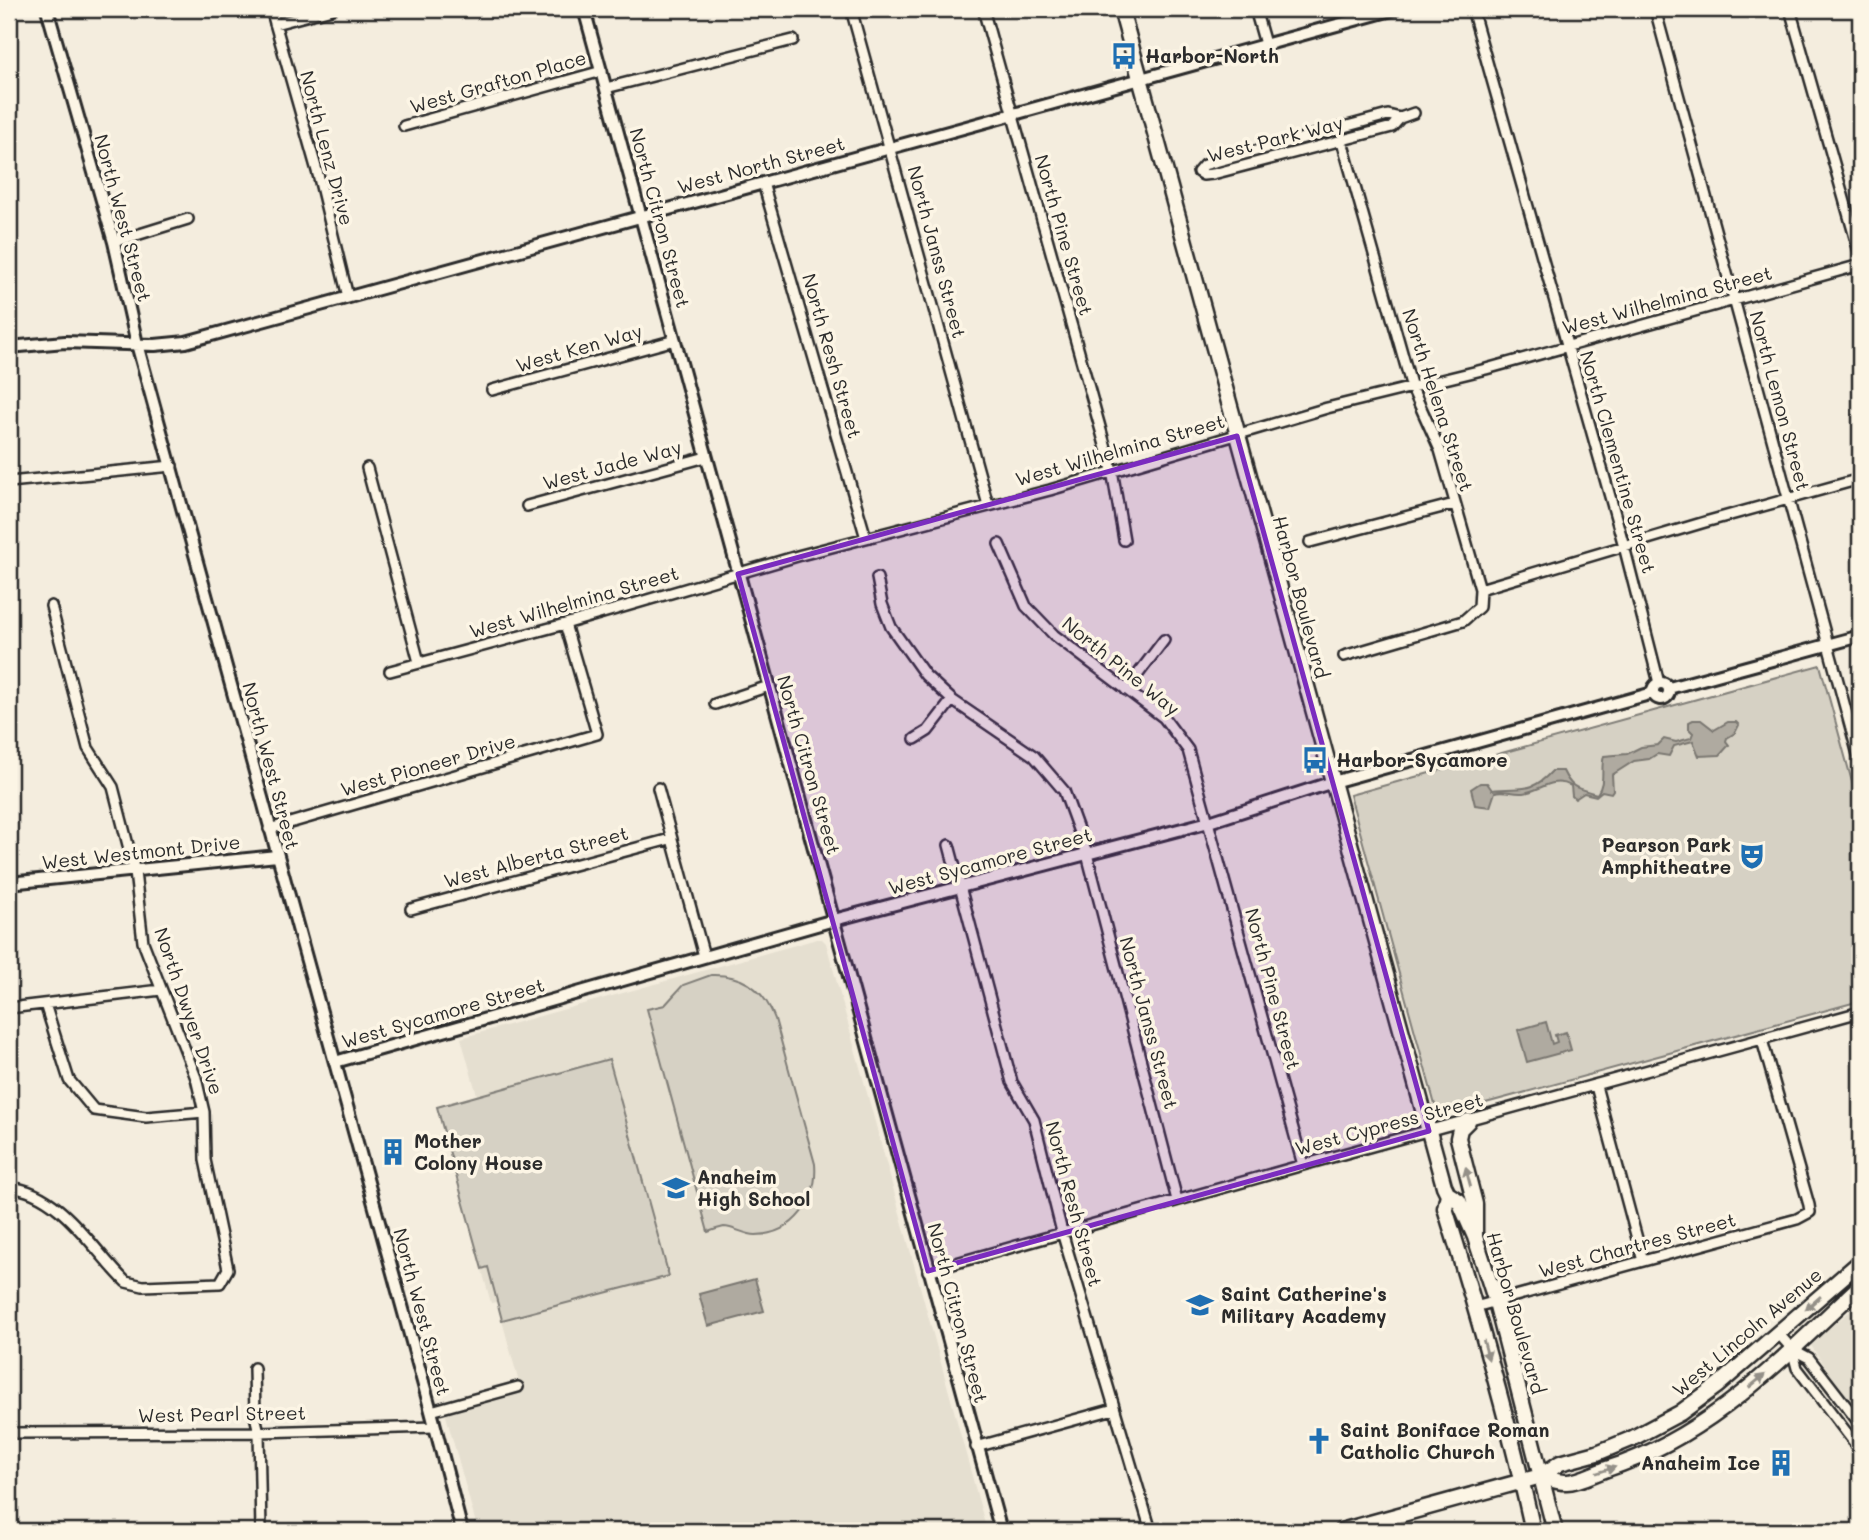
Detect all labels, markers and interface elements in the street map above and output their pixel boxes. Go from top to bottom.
bus stop icon: Harbor-North [1109,41,1139,71]
place label: Harbor-North [1145,43,1279,68]
street label: West Grafton Place [407,44,589,119]
street label: North Lenz Drive [295,68,360,228]
street label: West Park Way [1204,109,1346,168]
street label: North Citron Street [624,125,697,311]
street label: West North Street [674,130,847,199]
street label: North West Street [89,131,158,304]
street label: North Pine Street [1030,152,1099,318]
street label: North Janss Street [902,163,973,341]
street label: West Wilhelmina Street [1559,259,1775,340]
street label: North Resh Street [797,270,868,441]
street label: North Helena Street [1397,305,1480,494]
street label: North Lemon Street [1744,308,1817,494]
street label: West Ken Way [513,318,645,378]
street label: North Clementine Street [1575,348,1662,576]
street label: West Wilhelmina Street [1012,408,1227,491]
street label: West Jade Way [540,434,684,495]
street label: Harbor Boulevard [1268,513,1335,681]
street label: West Wilhelmina Street [466,560,681,643]
street label: North Pine Way [1057,611,1185,721]
street label: North Citron Street [772,672,847,858]
street label: North West Street [237,679,306,852]
street label: West Pioneer Drive [338,728,518,801]
bus stop icon: Harbor-Sycamore [1300,745,1330,775]
place label: Harbor-Sycamore [1336,747,1507,772]
street label: West Alberta Street [441,820,631,893]
street label: West Sycamore Street [885,821,1095,900]
street label: West Westmont Drive [40,829,242,874]
place label: Pearson Park Amphitheatre [1601,832,1731,879]
theatre icon: Pearson Park Amphitheatre [1737,841,1767,871]
street label: North Pine Street [1240,905,1307,1072]
street label: North Dwyer Drive [149,924,230,1098]
street label: North Janss Street [1114,934,1185,1112]
street label: West Sycamore Street [338,972,547,1053]
street label: West Cypress Street [1292,1086,1486,1161]
street label: North Resh Street [1040,1118,1109,1289]
place label: Mother Colony House [414,1128,543,1175]
building icon: Mother Colony House [378,1137,408,1167]
place label: Anaheim High School [697,1164,810,1211]
one-way arrow [1462,1166,1473,1188]
school or university icon: Anaheim High School [661,1173,691,1203]
street label: West Chartres Street [1535,1206,1738,1283]
street label: North Citron Street [922,1220,995,1406]
street label: North West Street [388,1225,457,1398]
street label: Harbor Boulevard [1481,1229,1552,1397]
street label: West Lincoln Avenue [1667,1262,1827,1402]
place label: Saint Catherine's Military Academy [1221,1281,1387,1328]
school or university icon: Saint Catherine's Military Academy [1185,1290,1215,1320]
one-way arrow [1804,1295,1821,1310]
one-way arrow [1481,1339,1492,1361]
one-way arrow [1748,1373,1766,1388]
street label: West Pearl Street [138,1400,306,1427]
place label: Saint Boniface Roman Catholic Church [1340,1417,1550,1464]
church icon: Saint Boniface Roman Catholic Church [1304,1426,1334,1456]
building icon: Anaheim Ice [1766,1448,1796,1478]
place label: Anaheim Ice [1641,1450,1760,1475]
one-way arrow [1596,1464,1617,1474]

